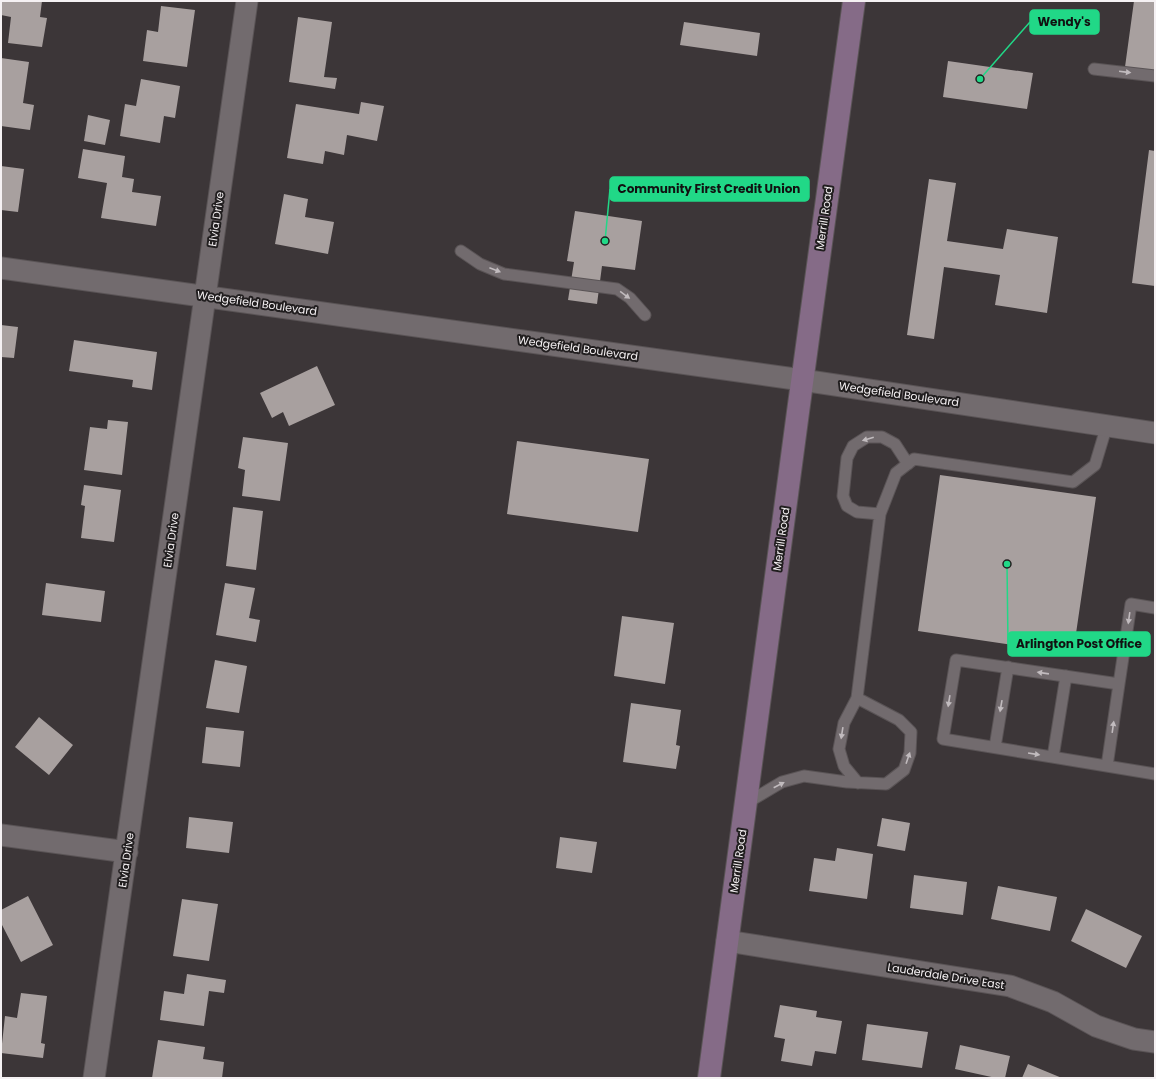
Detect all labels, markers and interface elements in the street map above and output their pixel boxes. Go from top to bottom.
callout: Wendy's [1030,10,1099,34]
text: Wendy's [1037,13,1091,30]
one-way arrow [1119,69,1131,76]
callout: Community First Credit Union [610,177,809,201]
text: Community First Credit Union [618,180,800,197]
street label: Merrill Road [812,185,836,251]
street label: Elvia Drive [204,190,228,247]
one-way arrow [489,268,501,274]
street label: Wedgefield Boulevard [196,287,318,319]
one-way arrow [620,291,631,299]
street label: Wedgefield Boulevard [517,332,639,364]
street label: Wedgefield Boulevard [838,378,960,410]
one-way arrow [862,436,874,442]
street label: Merrill Road [769,506,793,572]
street label: Elvia Drive [159,511,183,568]
one-way arrow [1126,612,1132,625]
callout: Arlington Post Office [1008,632,1150,656]
text: Arlington Post Office [1016,635,1143,652]
one-way arrow [1037,670,1049,676]
one-way arrow [946,695,952,708]
one-way arrow [998,700,1004,712]
one-way arrow [1110,721,1116,733]
one-way arrow [839,727,845,739]
one-way arrow [1028,751,1040,757]
one-way arrow [905,752,911,764]
one-way arrow [773,781,785,788]
street label: Merrill Road [726,828,750,894]
street label: Elvia Drive [114,831,138,888]
street label: Lauderdale Drive East [886,959,1006,993]

